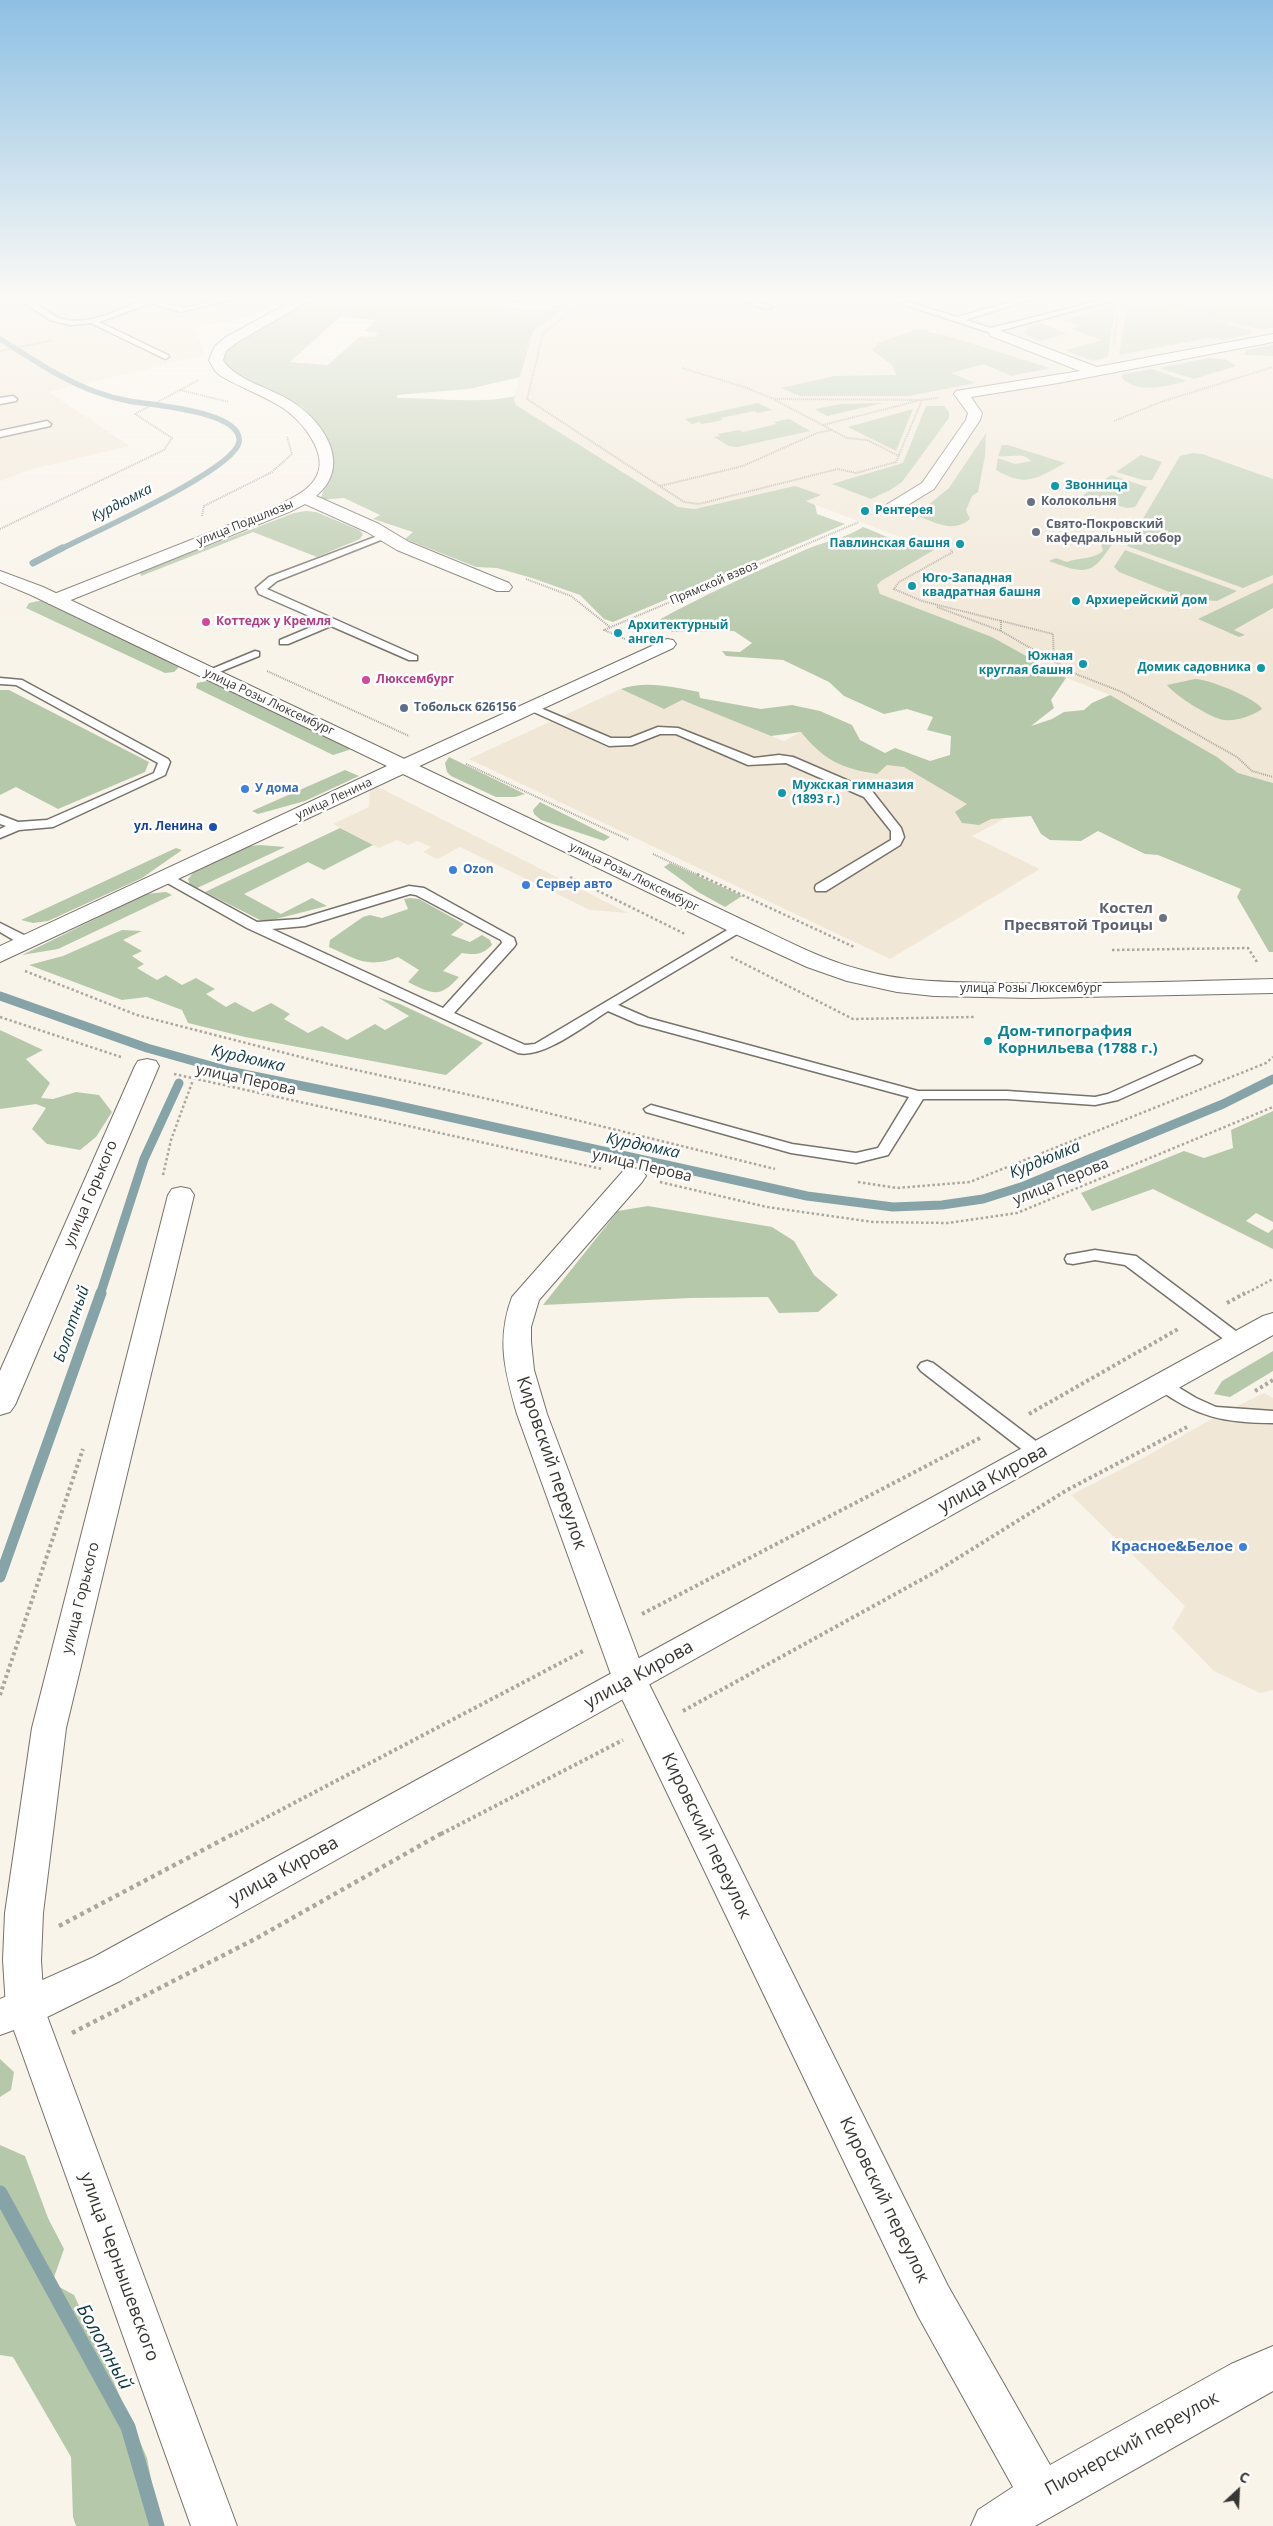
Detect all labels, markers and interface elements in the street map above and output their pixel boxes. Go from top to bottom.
place label: Звонница [1065,479,1128,493]
marker: Звонница [1049,480,1061,492]
water label: Курдюмка [89,481,155,525]
place label: Колокольня [1041,495,1117,509]
marker: Колокольня [1025,496,1037,508]
street label: улица Подшлюзы [194,497,296,549]
place label: Рентерея [875,504,933,518]
marker: Рентерея [859,505,871,517]
place label: Свято-Покровский кафедральный собор [1046,518,1181,546]
marker: Свято-Покровский кафедральный собор [1030,526,1042,538]
place label: Павлинская башня [829,537,950,551]
marker: Павлинская башня [954,538,966,550]
street label: Прямской взвоз [668,558,760,608]
place label: Юго-Западная квадратная башня [922,572,1040,600]
marker: Юго-Западная квадратная башня [906,580,918,592]
place label: Архиерейский дом [1086,594,1207,608]
marker: Архиерейский дом [1070,595,1082,607]
place label: Коттедж у Кремля [216,615,331,629]
marker: Коттедж у Кремля [200,616,212,628]
place label: Архитектурный ангел [628,619,728,647]
marker: Архитектурный ангел [612,627,624,639]
place label: Южная круглая башня [979,650,1073,678]
marker: Южная круглая башня [1077,658,1089,670]
place label: Домик садовника [1137,661,1251,675]
marker: Домик садовника [1255,662,1267,674]
street label: улица Розы Люксембург [202,665,336,739]
place label: Люксембург [376,673,454,687]
marker: Люксембург [360,674,372,686]
place label: Тобольск 626156 [414,701,516,715]
marker: Тобольск 626156 [398,702,410,714]
street label: улица Ленина [294,775,374,823]
place label: Мужская гимназия (1893 г.) [792,779,914,807]
place label: У дома [255,782,299,796]
marker: У дома [239,783,251,795]
marker: Мужская гимназия (1893 г.) [776,787,788,799]
place label: ул. Ленина [134,820,203,834]
marker: ул. Ленина [207,821,219,833]
street label: улица Розы Люксембург [567,839,701,915]
place label: Ozon [463,863,494,877]
marker: Ozon [447,864,459,876]
place label: Сервер авто [536,878,613,892]
marker: Сервер авто [520,879,532,891]
place label: Костел Пресвятой Троицы [1004,900,1153,935]
marker: Костел Пресвятой Троицы [1157,912,1169,924]
street label: улица Розы Люксембург [960,982,1102,996]
place label: Дом-типография Корнильева (1788 г.) [998,1023,1158,1058]
marker: Дом-типография Корнильева (1788 г.) [982,1035,994,1047]
water label: Курдюмка [209,1041,287,1077]
street label: улица Перова [194,1061,298,1099]
water label: Курдюмка [604,1129,682,1163]
water label: Курдюмка [1007,1137,1083,1183]
street label: улица Горького [60,1138,122,1250]
street label: улица Перова [590,1146,694,1186]
street label: улица Перова [1010,1155,1112,1209]
water label: Болотный [50,1283,94,1365]
street label: Кировский переулок [511,1373,591,1553]
street label: улица Кирова [935,1440,1051,1518]
place label: Красное&Белое [1111,1538,1233,1556]
street label: улица Горького [58,1540,104,1656]
marker: Красное&Белое [1237,1541,1249,1553]
street label: улица Кирова [581,1636,697,1714]
street label: Кировский переулок [656,1750,756,1922]
street label: улица Кирова [226,1832,342,1910]
street label: Кировский переулок [834,2114,934,2286]
street label: улица Чернышевского [75,2170,163,2364]
water label: Болотный [71,2300,137,2394]
street label: Пионерский переулок [1041,2387,1223,2501]
north arrow [1213,2466,1263,2516]
text: С [1236,2466,1253,2487]

